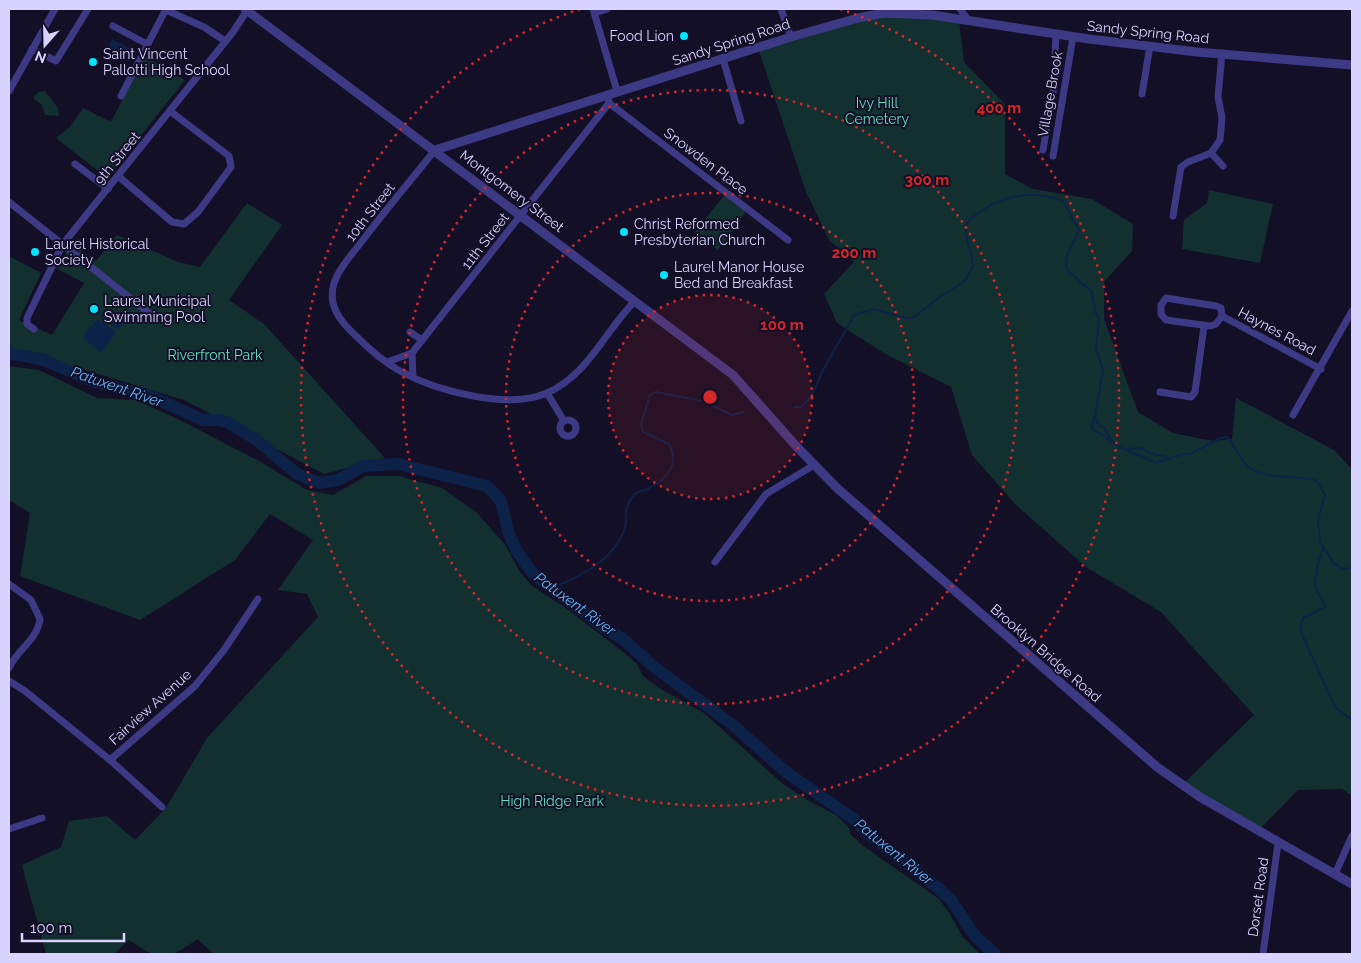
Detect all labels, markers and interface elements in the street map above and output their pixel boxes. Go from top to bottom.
street label: Sandy Spring Road [670,15,792,69]
street label: Sandy Spring Road [1086,18,1210,46]
north arrow [20,20,70,70]
place label: Food Lion [610,28,674,44]
marker: Food Lion [678,30,690,42]
place label: Saint Vincent Pallotti High School [103,46,230,78]
text: N [33,48,48,67]
street label: Village Brook [1035,50,1065,138]
marker: Saint Vincent Pallotti High School [87,56,99,68]
park label: Ivy Hill Cemetery [845,95,909,127]
text: 400 m [977,99,1021,117]
street label: Snowden Place [661,124,751,198]
street label: 9th Street [91,128,143,188]
street label: Montgomery Street [457,147,567,235]
text: 300 m [905,171,949,189]
street label: 10th Street [342,179,398,244]
street label: 11th Street [458,209,512,272]
place label: Christ Reformed Presbyterian Church [634,216,765,248]
marker: Christ Reformed Presbyterian Church [618,226,630,238]
place label: Laurel Historical Society [45,236,149,268]
text: 200 m [832,244,876,262]
marker: Laurel Historical Society [29,246,41,258]
place label: Laurel Manor House Bed and Breakfast [674,259,804,291]
marker: Laurel Manor House Bed and Breakfast [658,269,670,281]
place label: Laurel Municipal Swimming Pool [104,293,211,325]
marker: Laurel Municipal Swimming Pool [88,303,100,315]
street label: Haynes Road [1235,304,1319,358]
text: 100 m [760,316,804,334]
park label: Riverfront Park [167,347,263,363]
water label: Patuxent River [69,363,166,411]
centre of rings [701,388,719,406]
water label: Patuxent River [531,569,620,640]
street label: Brooklyn Bridge Road [988,601,1104,705]
street label: Fairview Avenue [106,666,194,748]
park label: High Ridge Park [500,793,604,809]
water label: Patuxent River [851,815,938,890]
street label: Dorset Road [1245,856,1271,938]
scale bar [22,910,125,942]
text: 100 m [30,919,72,937]

